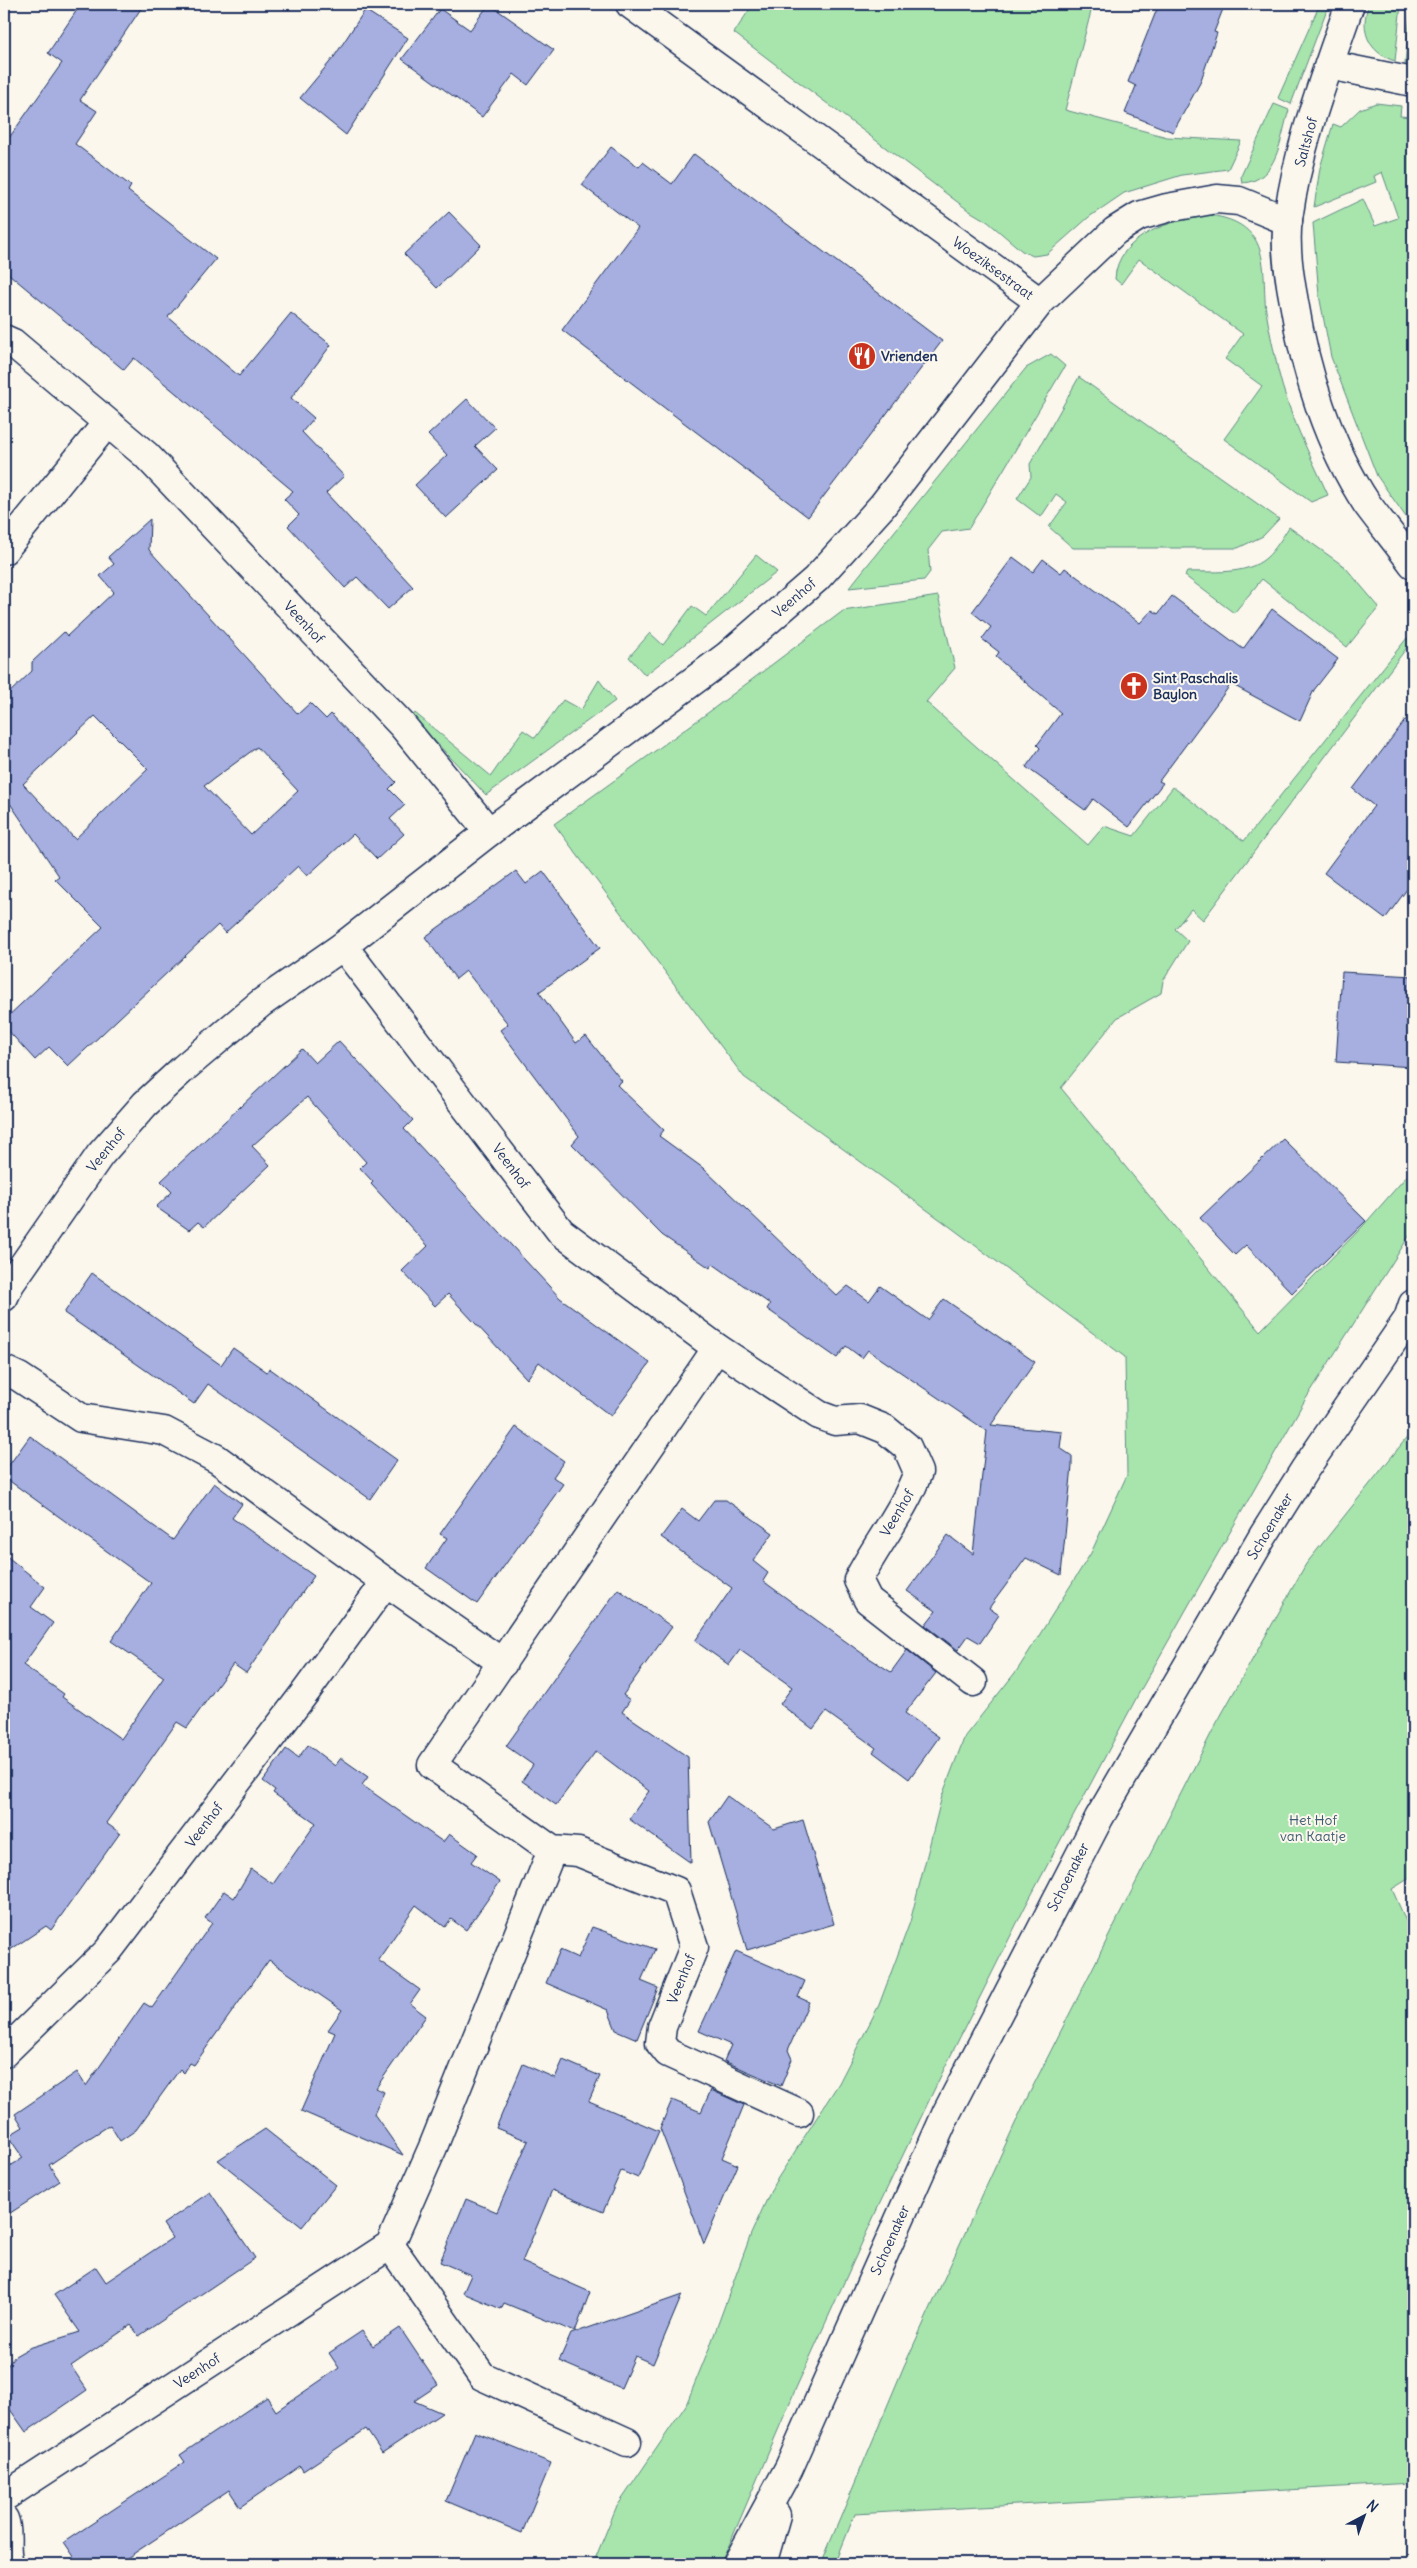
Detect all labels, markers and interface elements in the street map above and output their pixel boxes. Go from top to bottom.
street label: Saltshof [1291,115,1321,169]
street label: Woeziksestraat [949,233,1037,304]
restaurant icon: Vrienden [847,341,877,371]
place label: Vrienden [881,347,938,365]
street label: Veenhof [769,574,820,622]
street label: Veenhof [280,597,329,647]
place label: Sint Paschalis Baylon [1153,669,1239,703]
church icon: Sint Paschalis Baylon [1119,671,1149,701]
street label: Veenhof [83,1124,130,1176]
street label: Veenhof [488,1140,534,1192]
street label: Veenhof [876,1486,918,1540]
street label: Schoenaker [1243,1489,1297,1563]
street label: Veenhof [181,1799,227,1851]
park label: Het Hof van Kaatje [1280,1811,1346,1845]
street label: Schoenaker [1043,1839,1093,1914]
street label: Veenhof [663,1951,699,2006]
street label: Schoenaker [867,2202,914,2278]
street label: Veenhof [170,2349,224,2393]
north arrow [1340,2490,1390,2540]
text: N [1363,2496,1382,2516]

